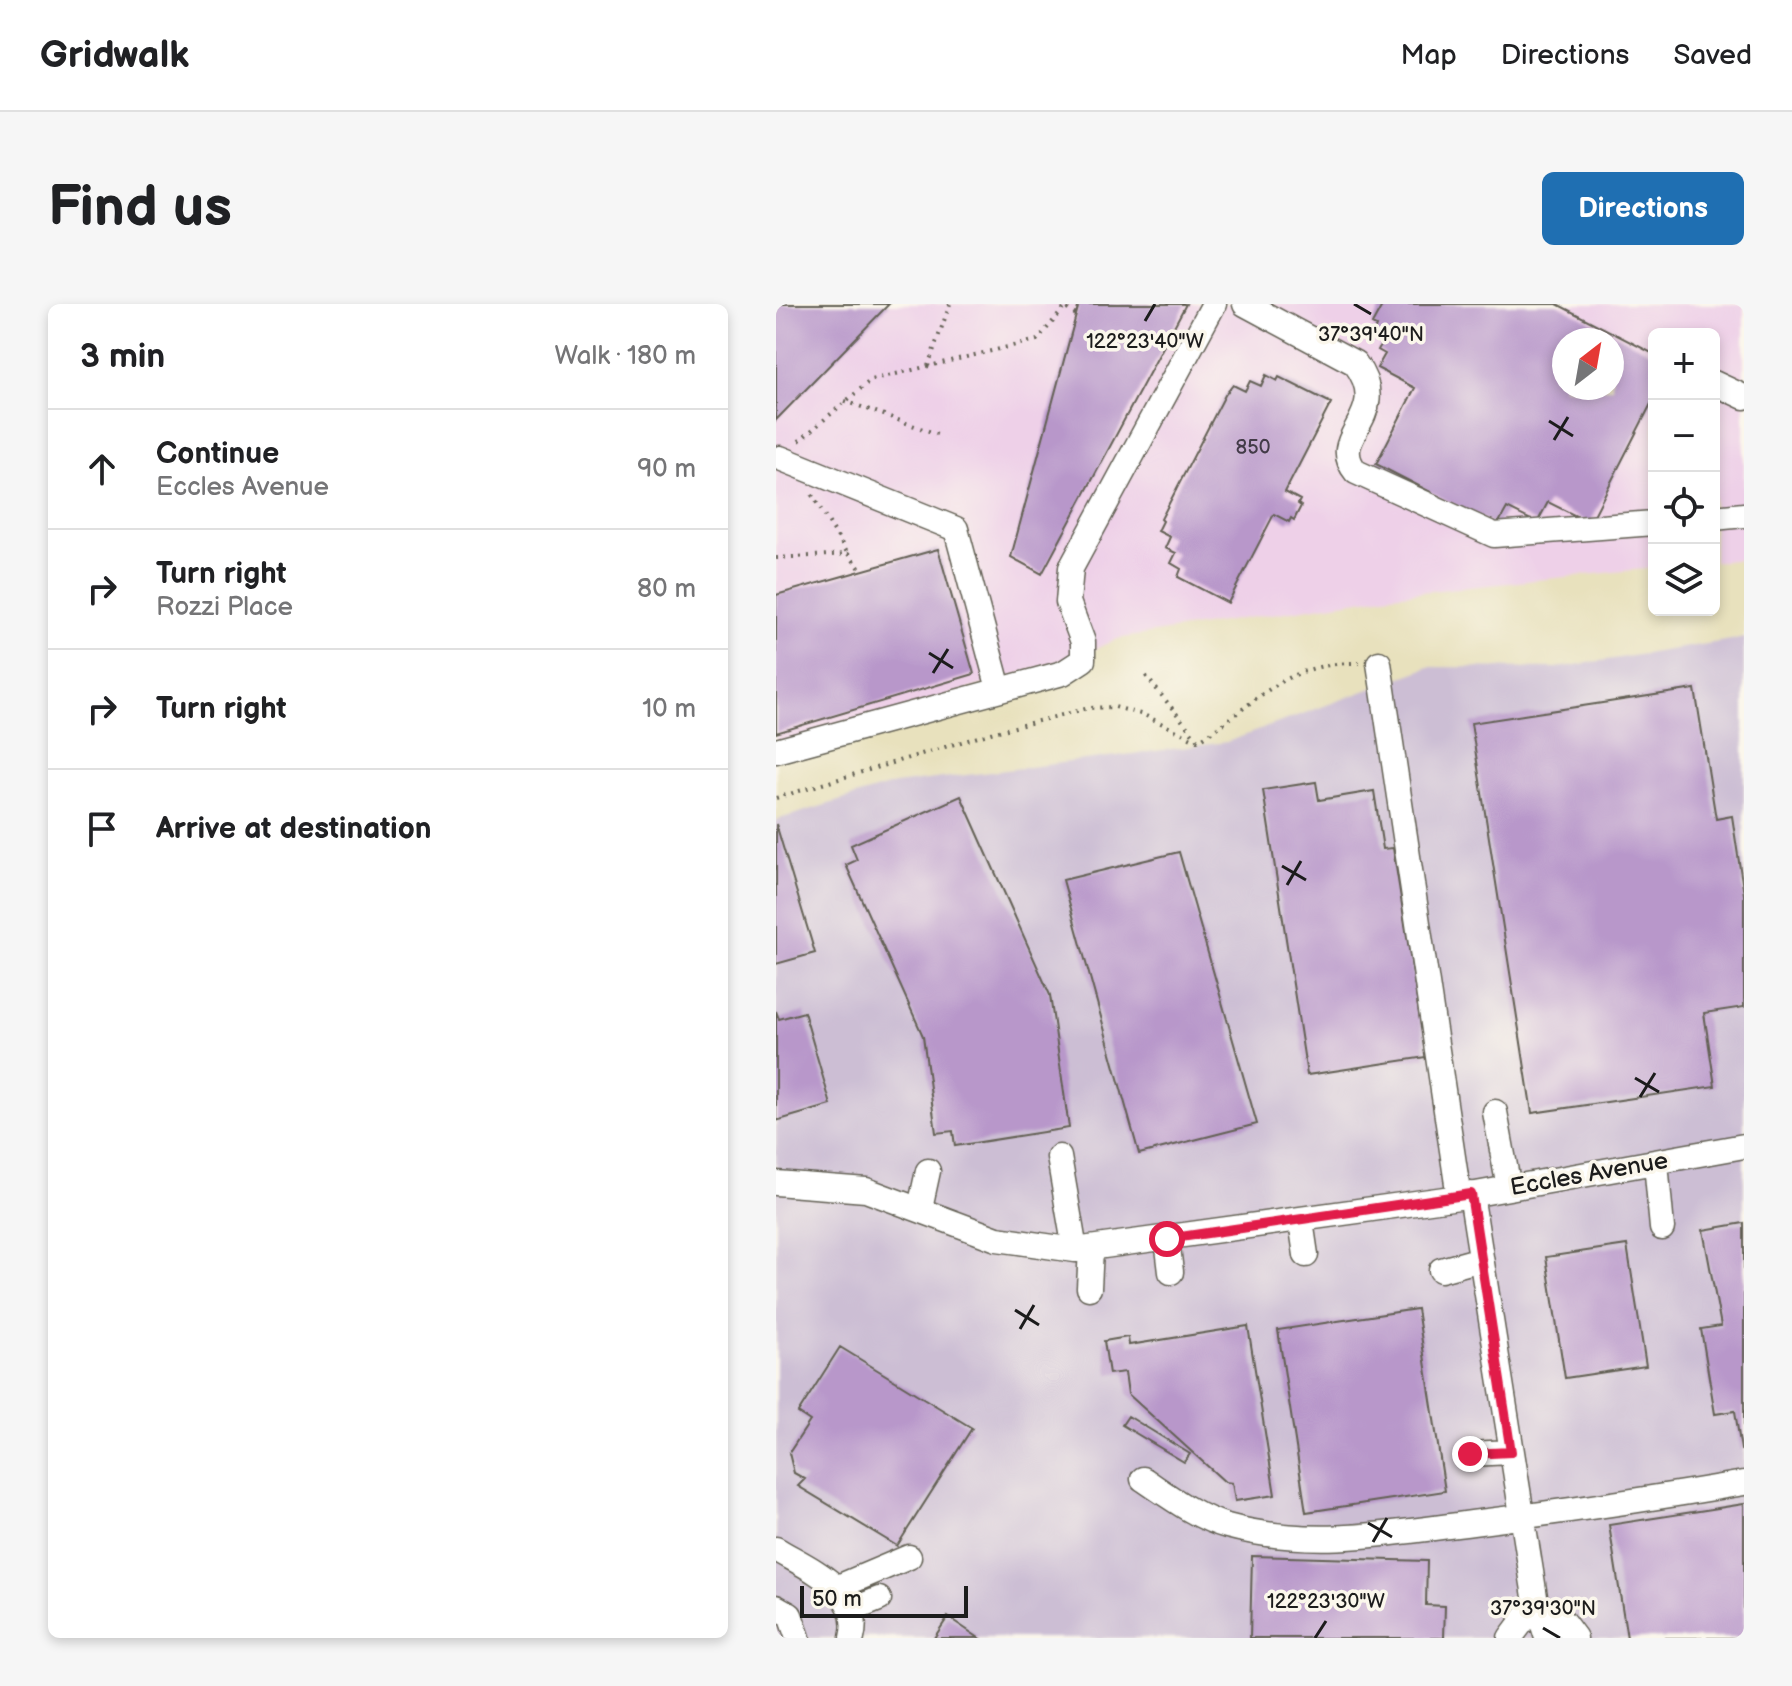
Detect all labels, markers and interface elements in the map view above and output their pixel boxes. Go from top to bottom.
text: Gridwalk [40,33,189,78]
text: Map [1400,39,1457,72]
text: Directions [1501,39,1629,72]
text: Saved [1673,39,1752,72]
button: Directions [1542,172,1744,245]
text: Find us [48,175,232,242]
text: 37°39'40"N [1318,323,1424,347]
north arrow [1552,328,1624,400]
map controls [1648,328,1720,616]
button: + [1648,328,1720,400]
text: 122°23'40"W [1086,330,1204,354]
text: 3 min [80,336,165,377]
text: Walk · 180 m [555,341,696,372]
button: − [1648,400,1720,472]
text: Continue [156,436,279,472]
house number: 850 [1236,436,1270,460]
icon: ahead [80,447,124,491]
text: 90 m [637,454,696,485]
text: Eccles Avenue [156,472,329,503]
button: locate [1648,472,1720,544]
button: layers [1648,544,1720,616]
text: Turn right [156,556,287,592]
icon: right [80,567,124,611]
text: 80 m [637,574,696,605]
text: Rozzi Place [156,592,293,623]
icon: right [80,687,124,731]
text: Turn right [156,691,287,727]
text: 10 m [642,694,696,725]
icon: arrive [80,807,124,851]
text: Arrive at destination [156,811,432,847]
street label: Eccles Avenue [1508,1146,1670,1202]
route start [1149,1221,1185,1257]
route end [1452,1436,1488,1472]
scale bar [800,1582,968,1618]
text: 50 m [812,1586,862,1613]
text: 122°23'30"W [1267,1590,1385,1614]
text: 37°39'30"N [1490,1597,1596,1621]

